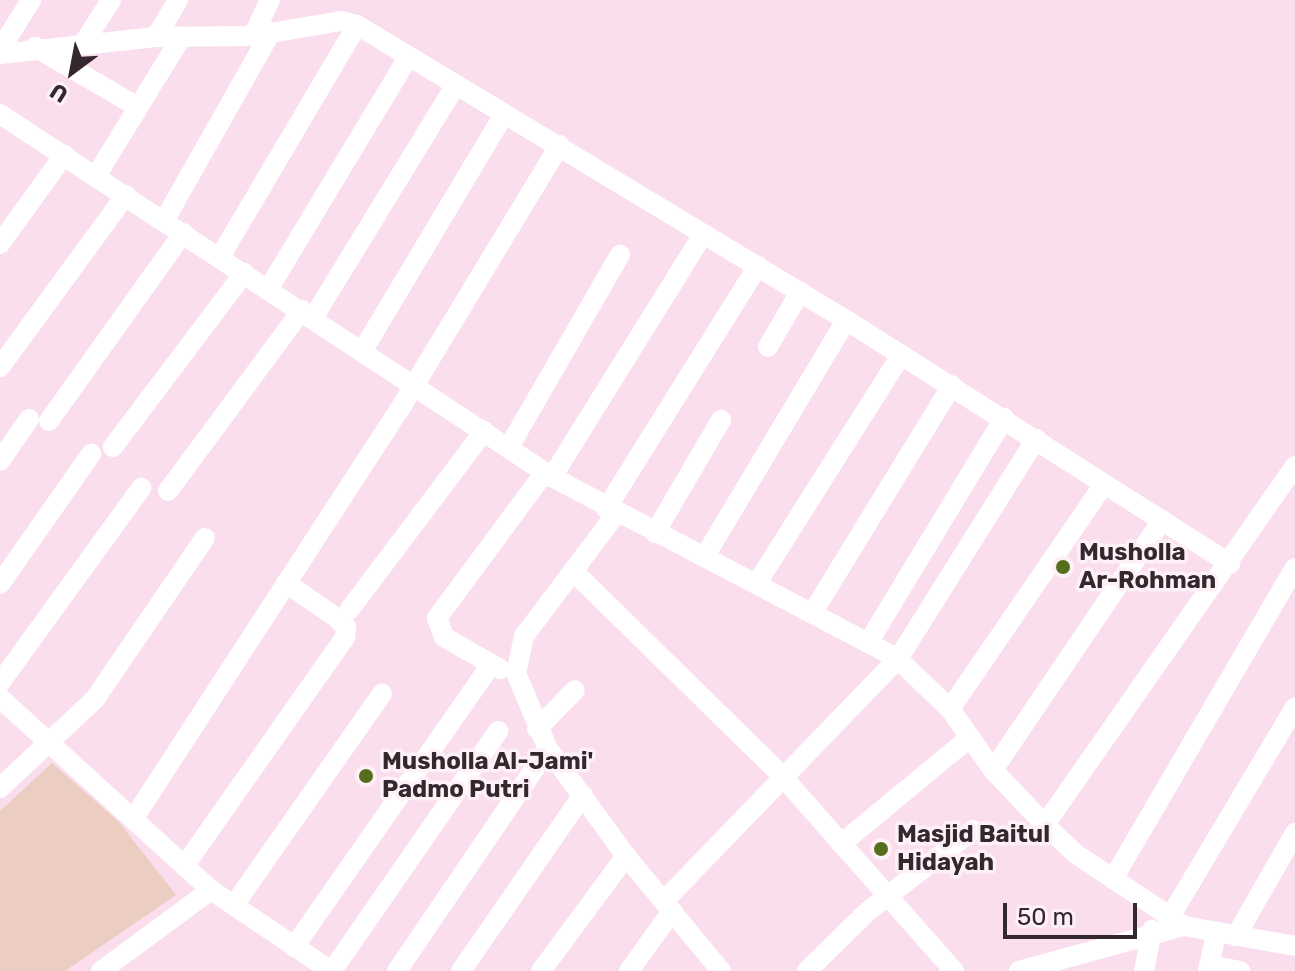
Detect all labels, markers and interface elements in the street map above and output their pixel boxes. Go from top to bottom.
north arrow [32,32,112,112]
text: U [45,77,73,108]
place label: Musholla Ar-Rohman [1079,539,1216,595]
marker: Musholla Ar-Rohman [1054,558,1072,576]
place label: Musholla Al-Jami' Padmo Putri [382,748,594,804]
marker: Musholla Al-Jami' Padmo Putri [357,767,375,785]
place label: Masjid Baitul Hidayah [897,821,1050,877]
marker: Masjid Baitul Hidayah [872,840,890,858]
scale bar [1007,887,1141,937]
text: 50 m [1017,903,1074,931]

